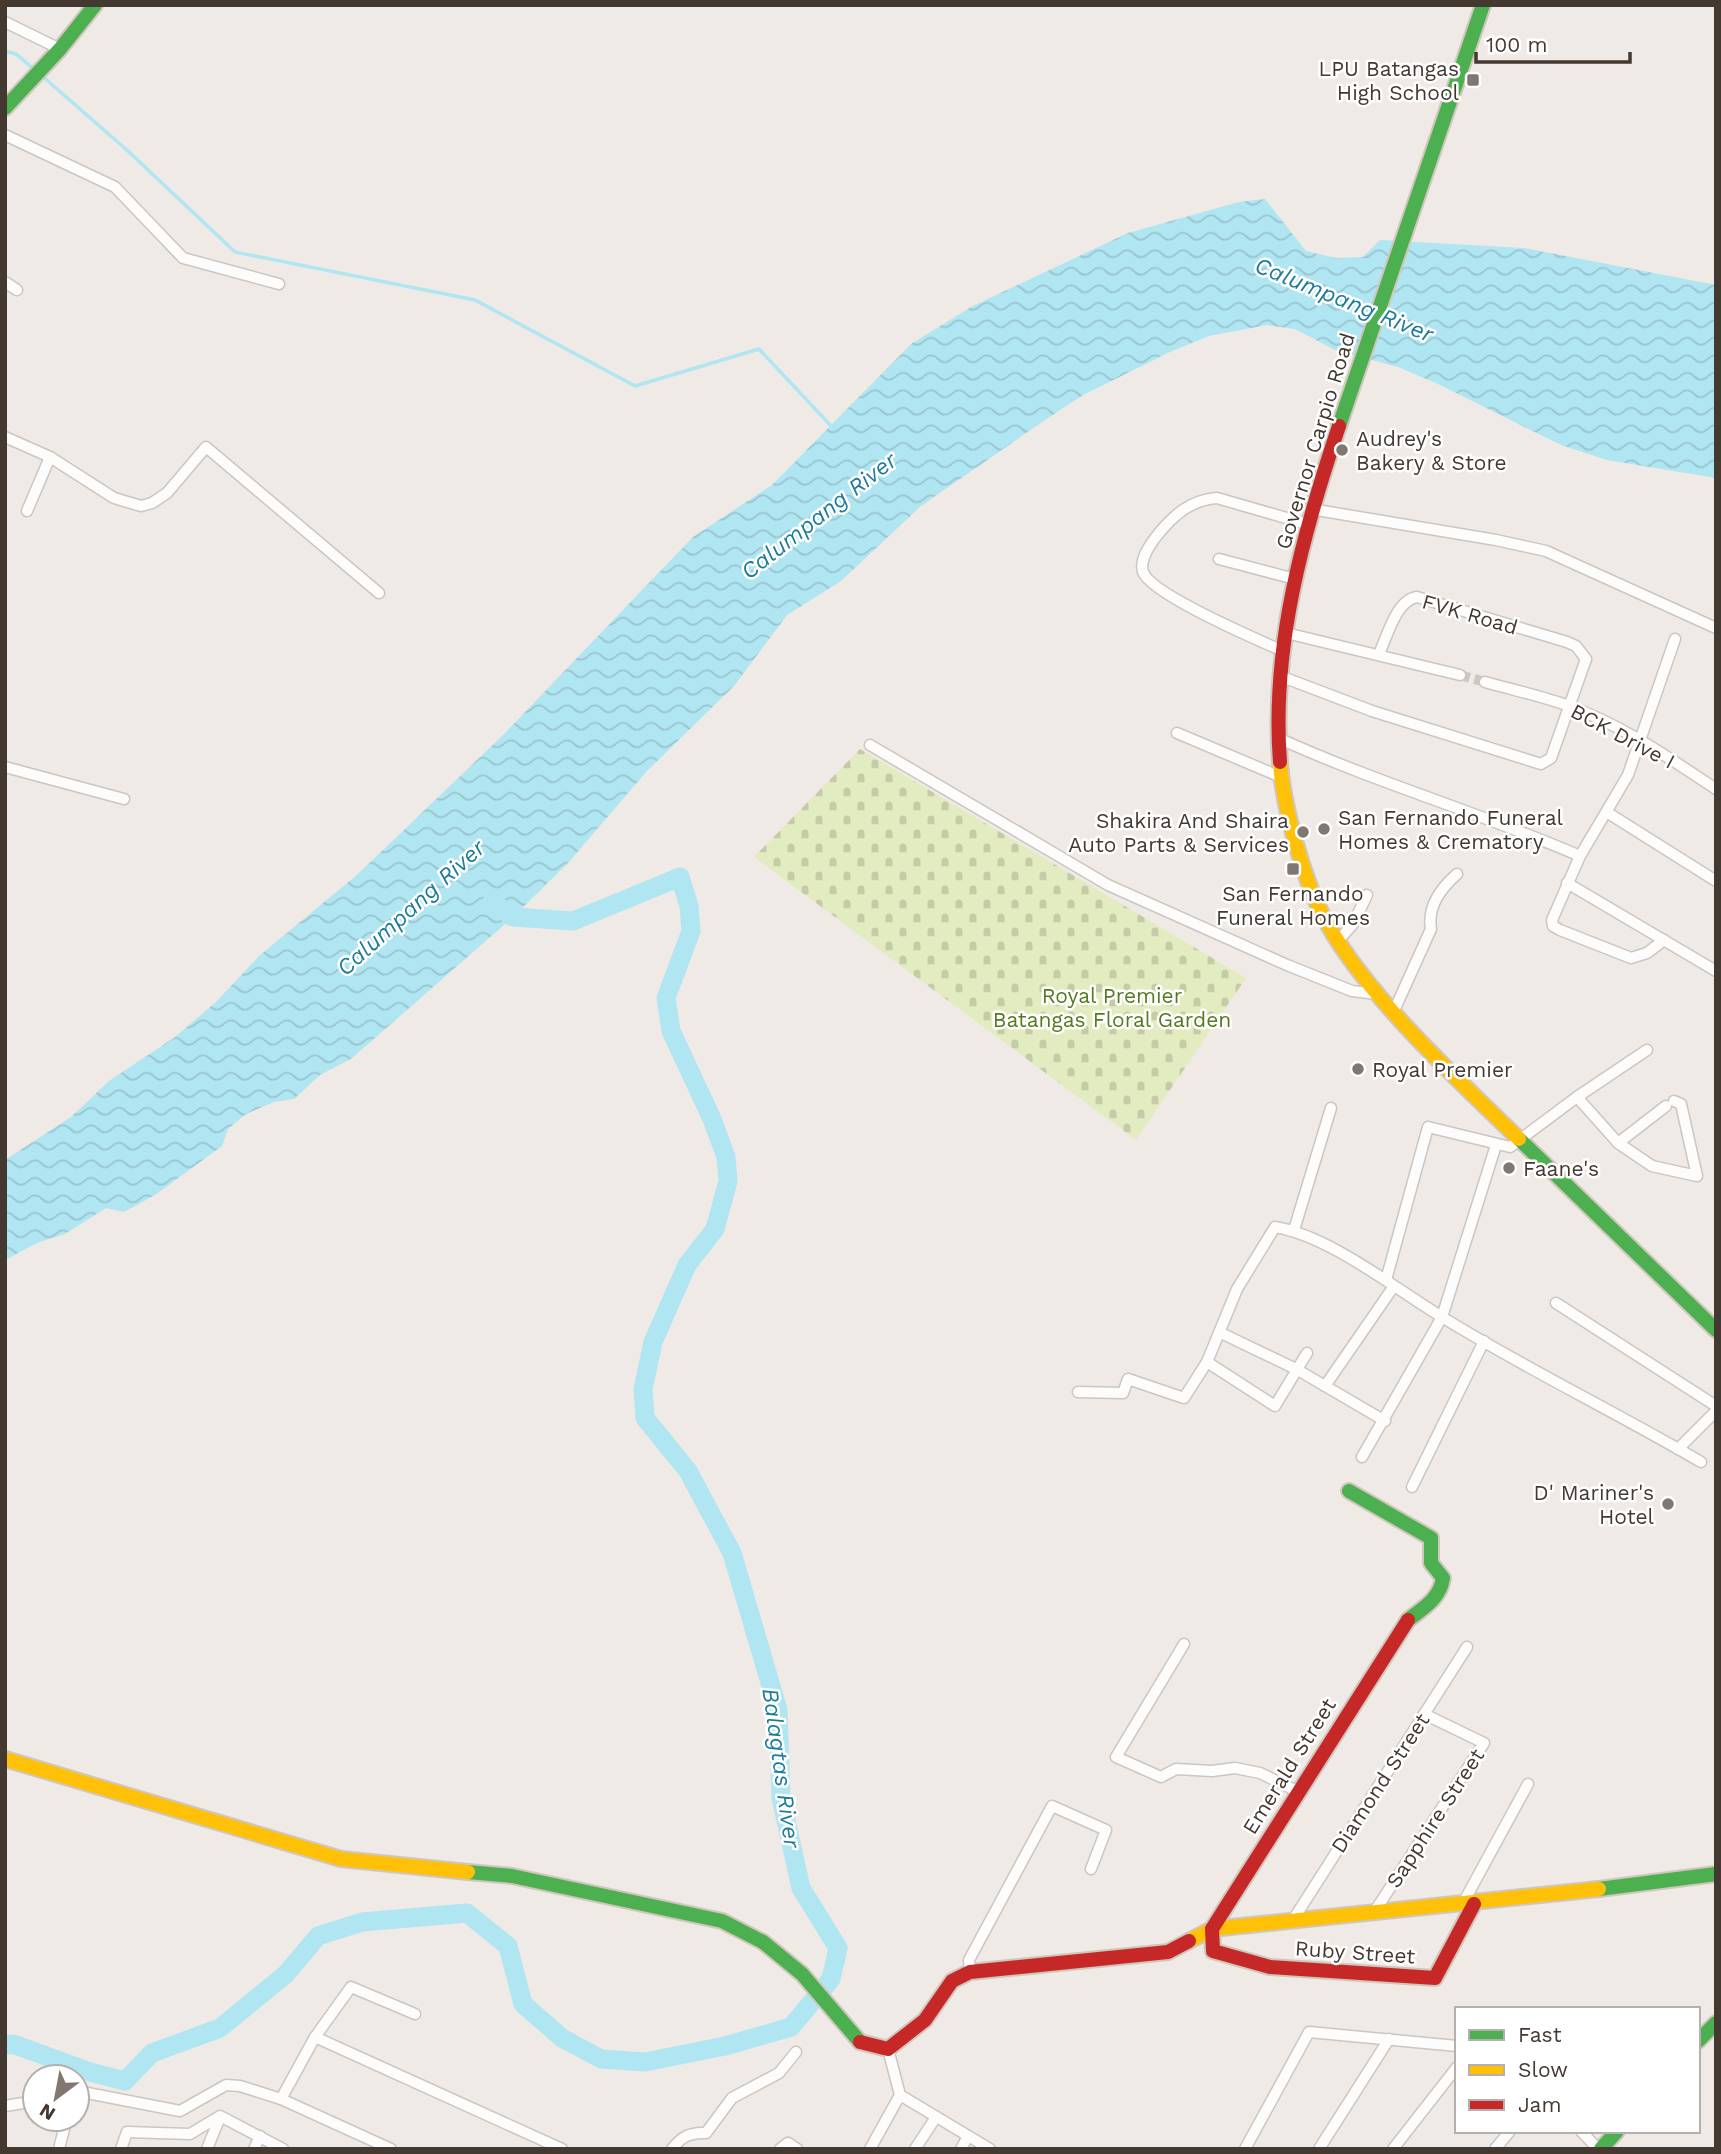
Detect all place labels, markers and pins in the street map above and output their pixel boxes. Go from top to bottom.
place label: LPU Batangas High School [1319,56,1460,105]
marker: LPU Batangas High School [1465,72,1481,88]
place label: Audrey's Bakery & Store [1356,426,1507,475]
marker: Audrey's Bakery & Store [1334,442,1350,458]
place label: San Fernando Funeral Homes & Crematory [1338,805,1564,854]
place label: Shakira And Shaira Auto Parts & Services [1068,808,1289,857]
marker: San Fernando Funeral Homes & Crematory [1316,821,1332,837]
marker: Shakira And Shaira Auto Parts & Services [1295,824,1311,840]
marker: San Fernando Funeral Homes [1285,861,1301,877]
place label: San Fernando Funeral Homes [1216,881,1370,930]
place label: Royal Premier [1372,1057,1513,1082]
marker: Royal Premier [1350,1061,1366,1077]
place label: Faane's [1523,1156,1599,1181]
marker: Faane's [1501,1160,1517,1176]
place label: D' Mariner's Hotel [1534,1480,1655,1529]
marker: D' Mariner's Hotel [1660,1496,1676,1512]

